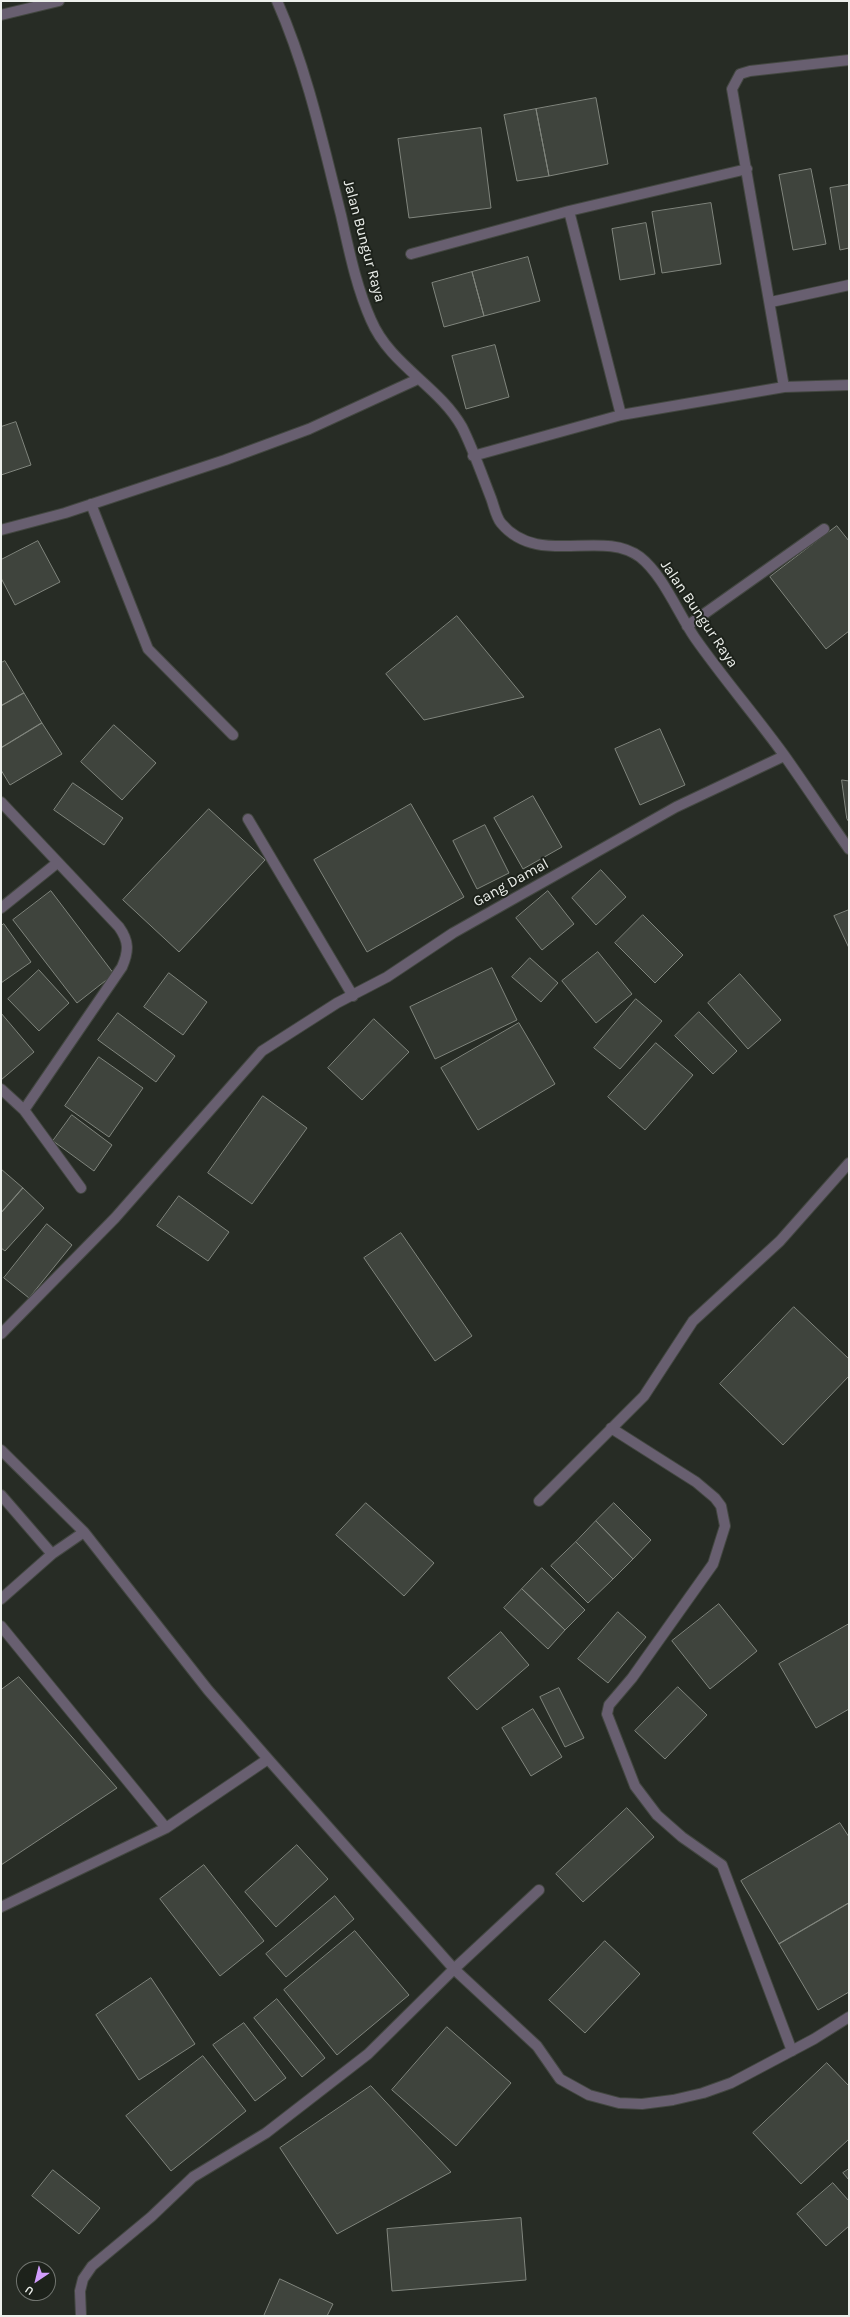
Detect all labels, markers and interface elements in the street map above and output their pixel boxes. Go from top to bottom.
street label: Jalan Bungur Raya [339,178,389,304]
street label: Jalan Bungur Raya [656,557,742,671]
street label: Gang Damal [470,855,552,911]
north arrow [16,2261,56,2301]
text: U [23,2283,36,2298]

